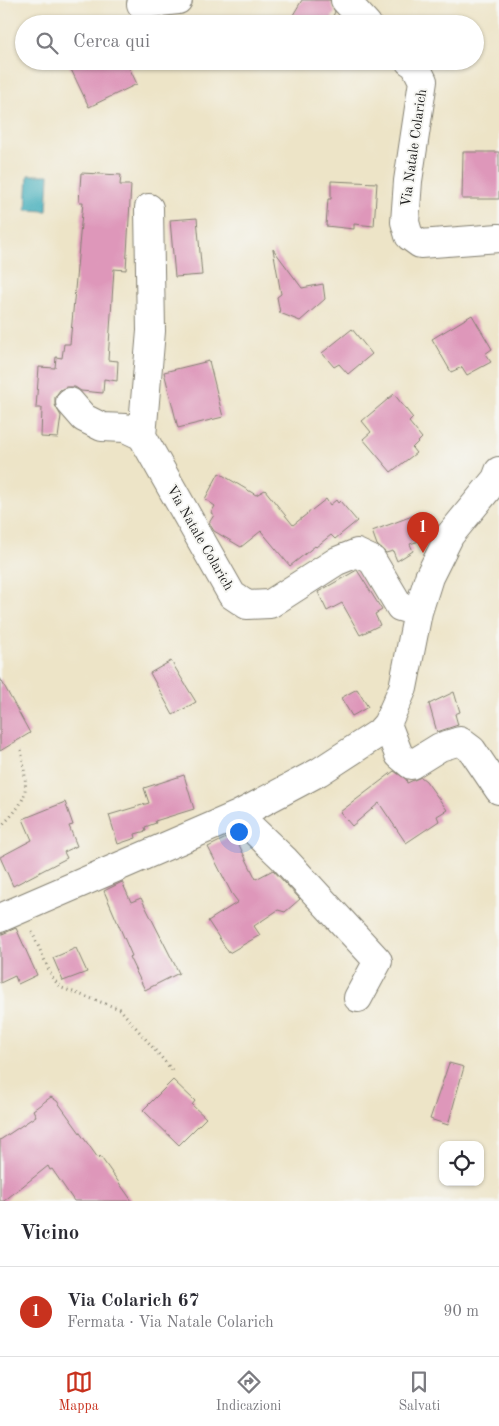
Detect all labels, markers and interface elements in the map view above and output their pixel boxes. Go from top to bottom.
search box [15,15,484,70]
icon: search [33,29,61,57]
text: Cerca qui [73,33,150,52]
street label: Via Natale Colarich [399,88,429,208]
street label: Via Natale Colarich [164,483,236,593]
pin: 1 [407,512,439,553]
your location [226,819,252,845]
map controls [439,1141,484,1186]
button: locate [439,1141,484,1186]
text: Vicino [20,1223,79,1244]
text: Via Colarich 67 [67,1292,199,1311]
text: 1 [31,1304,41,1320]
text: 90 m [443,1304,479,1320]
text: Fermata · Via Natale Colarich [67,1315,274,1331]
tab: Mappa [59,1368,99,1415]
tab: Indicazioni [216,1368,281,1415]
tab: Salvati [398,1368,440,1415]

